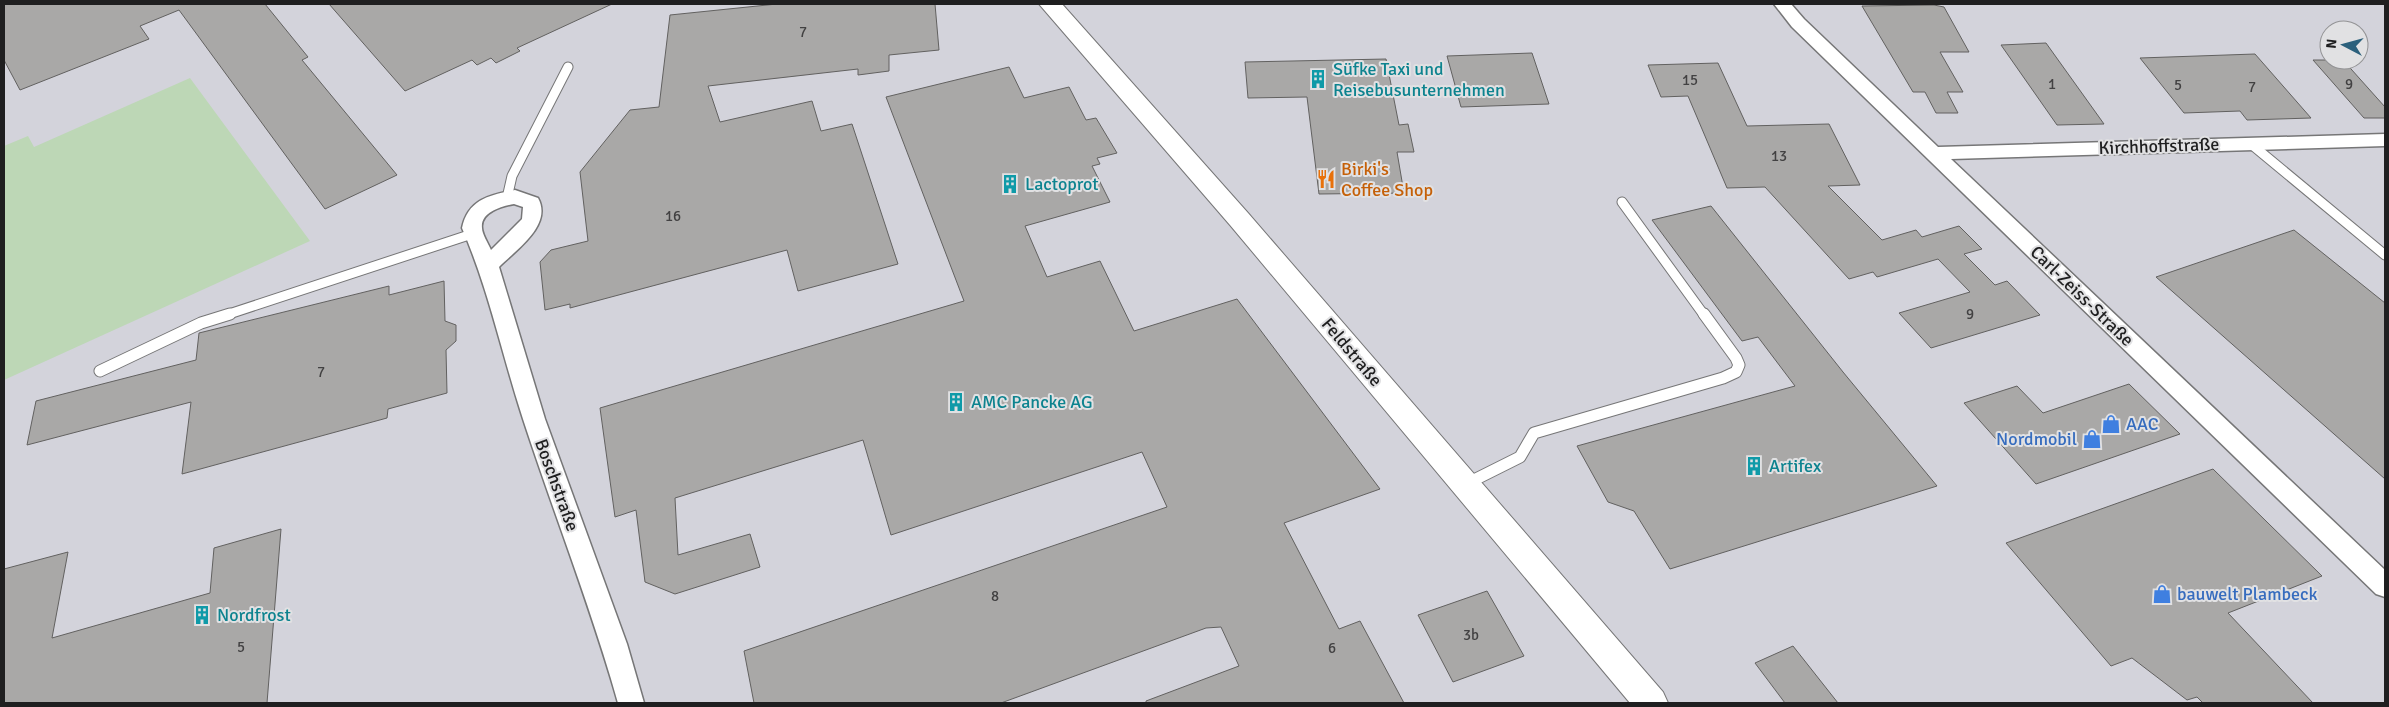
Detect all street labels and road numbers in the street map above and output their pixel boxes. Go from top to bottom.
street label: Kirchhoffstraße [2098,133,2220,159]
street label: Carl-Zeiss-Straße [2026,241,2138,351]
street label: Feldstraße [1317,313,1387,391]
street label: Boschstraße [530,436,584,534]

